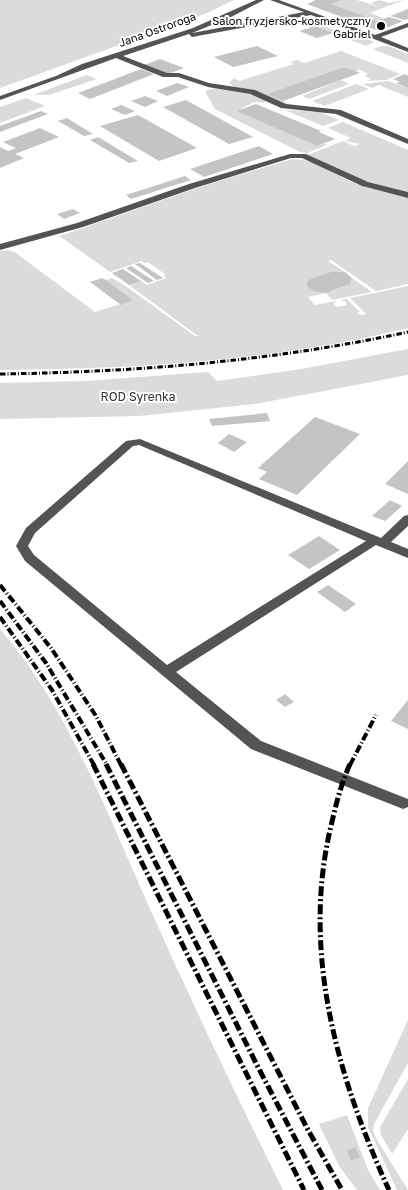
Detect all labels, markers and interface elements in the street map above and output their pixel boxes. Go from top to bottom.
street label: Jana Ostroroga [117,9,197,49]
place label: Salon fryzjersko-kosmetyczny Gabriel [212,14,371,40]
marker: Salon fryzjersko-kosmetyczny Gabriel [375,20,387,32]
park label: ROD Syrenka [100,389,176,404]

